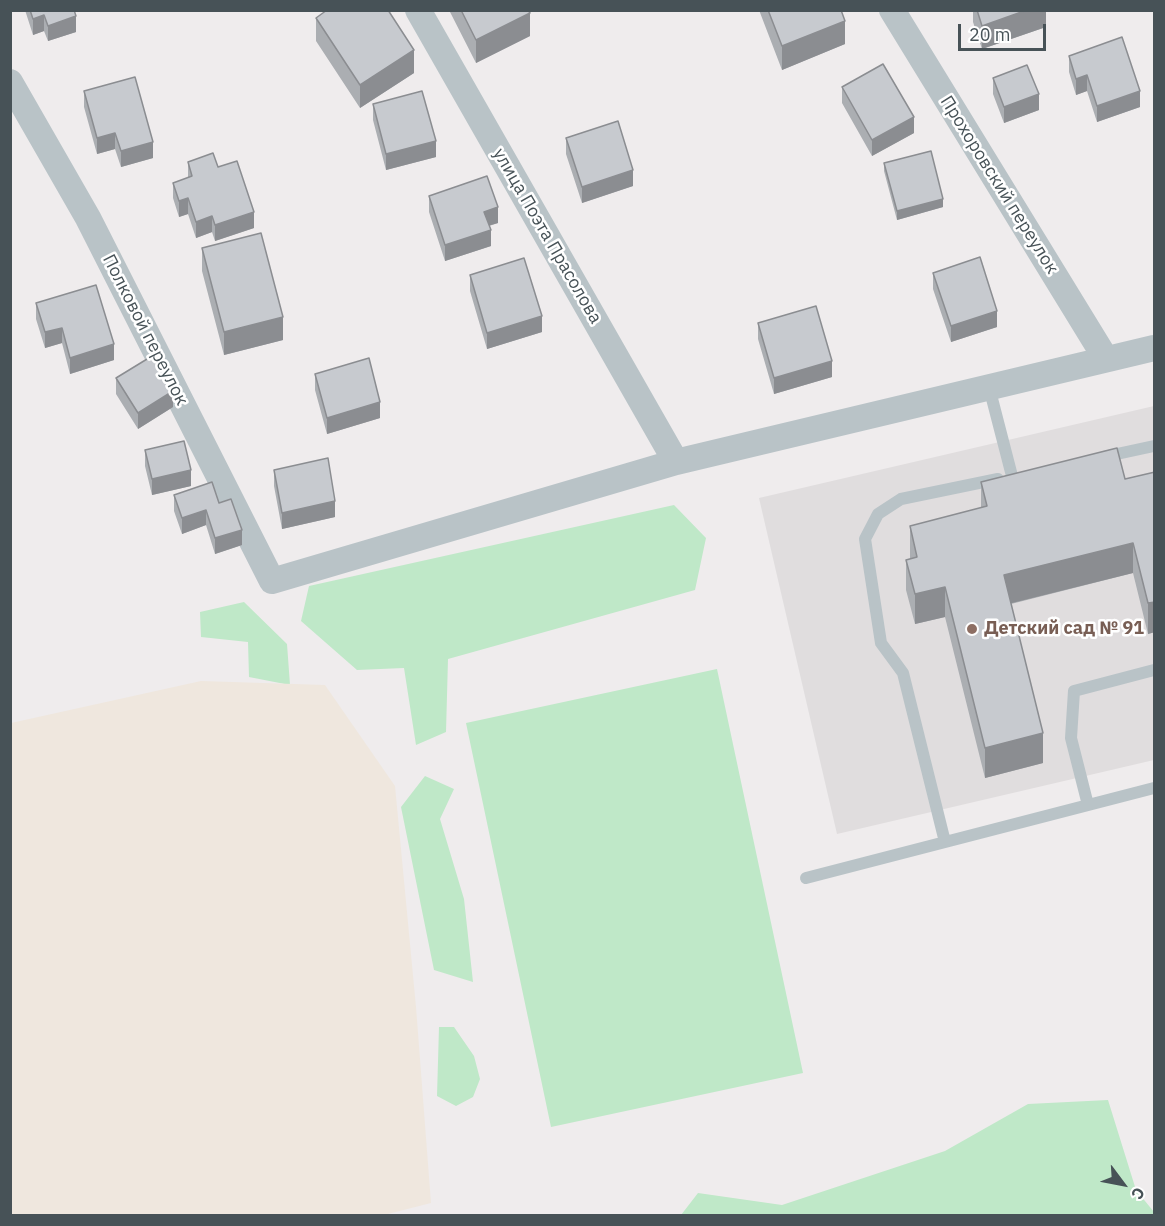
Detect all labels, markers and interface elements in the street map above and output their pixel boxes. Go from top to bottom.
scale bar [961,12,1050,50]
text: 20 m [969,23,1011,46]
street label: Прохоровский переулок [935,92,1063,278]
street label: улица Поэта Прасолова [488,144,606,328]
street label: Полковой переулок [98,251,192,409]
place label: Детский сад № 91 [984,618,1144,640]
marker: Детский сад № 91 [965,622,979,636]
north arrow [1093,1154,1153,1214]
text: С [1127,1184,1150,1203]

